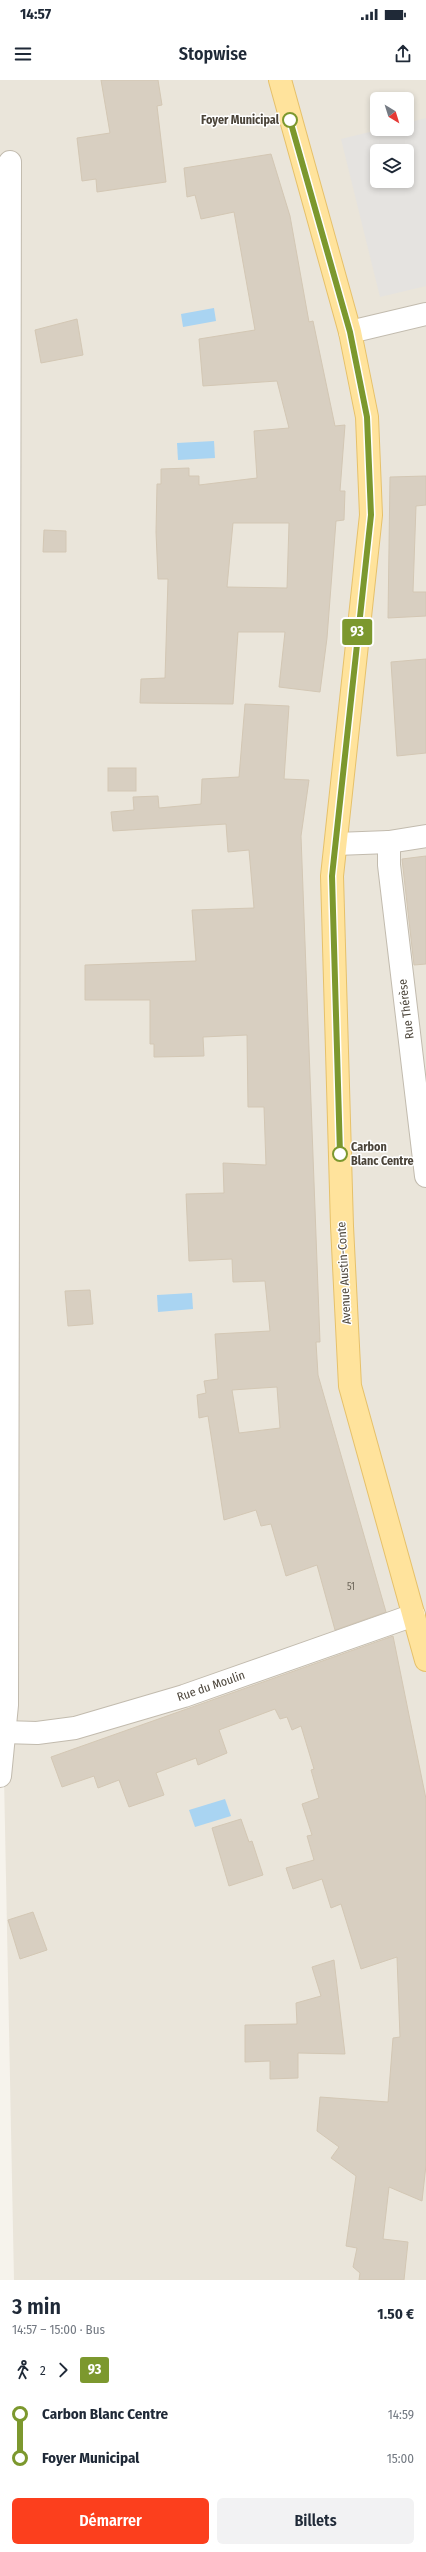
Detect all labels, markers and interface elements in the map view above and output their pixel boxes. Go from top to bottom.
text: 14:57 [20,5,51,23]
icon: menu [12,43,34,65]
text: Stopwise [179,43,247,65]
icon: share [392,43,414,65]
north arrow [370,92,414,136]
map controls [370,92,414,188]
marker: Foyer Municipal [282,112,298,128]
place label: Foyer Municipal [201,113,280,127]
button: layers [370,144,414,188]
line badge: 93 [339,619,375,645]
text: 93 [350,623,364,640]
street label: Rue Thérèse [395,978,417,1040]
place label: Carbon Blanc Centre [351,1140,414,1168]
marker: Carbon Blanc Centre [332,1146,348,1162]
street label: Avenue Austin-Conte [334,1221,354,1325]
house number: 51 [347,1581,355,1593]
street label: Rue du Moulin [175,1668,247,1704]
text: 3 min [12,2293,61,2320]
text: 1.50 € [377,2305,414,2323]
text: 14:57 – 15:00 · Bus [12,2322,105,2337]
icon: walk [12,2359,34,2381]
icon: forward [52,2359,74,2381]
text: 93 [88,2361,101,2378]
text: 2 [40,2363,46,2378]
text: Carbon Blanc Centre [42,2405,168,2423]
text: 14:59 [388,2407,414,2422]
text: Foyer Municipal [42,2449,139,2467]
text: 15:00 [387,2451,414,2466]
button: Démarrer [12,2498,209,2544]
button: Billets [217,2498,414,2544]

